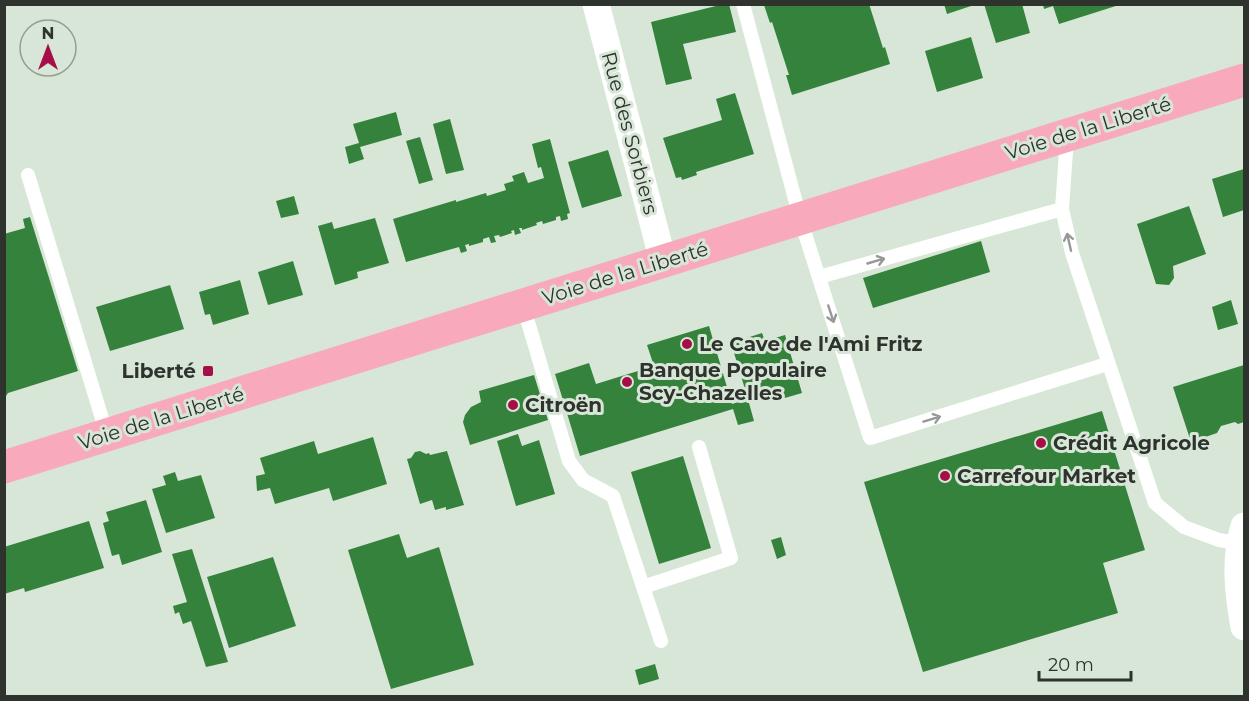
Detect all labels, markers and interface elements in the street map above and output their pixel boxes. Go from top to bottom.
north arrow [18,18,78,78]
text: N [42,24,54,43]
street label: Rue des Sorbiers [597,49,663,217]
street label: Voie de la Liberté [1002,91,1174,165]
one-way arrow [1063,233,1075,252]
street label: Voie de la Liberté [539,236,711,310]
one-way arrow [866,255,885,267]
one-way arrow [826,304,837,323]
place label: Le Cave de l'Ami Fritz [699,332,923,356]
marker: Le Cave de l'Ami Fritz [680,337,694,351]
place label: Banque Populaire Scy-Chazelles [639,358,827,405]
place label: Liberté [122,359,196,383]
marker: Liberté [201,364,215,378]
marker: Banque Populaire Scy-Chazelles [620,375,634,389]
street label: Voie de la Liberté [75,381,247,455]
place label: Citroën [525,393,602,417]
marker: Citroën [506,398,520,412]
one-way arrow [922,413,941,424]
place label: Crédit Agricole [1053,431,1210,455]
marker: Crédit Agricole [1034,436,1048,450]
place label: Carrefour Market [957,464,1136,488]
marker: Carrefour Market [938,469,952,483]
scale bar [1039,644,1130,682]
text: 20 m [1048,654,1094,676]

